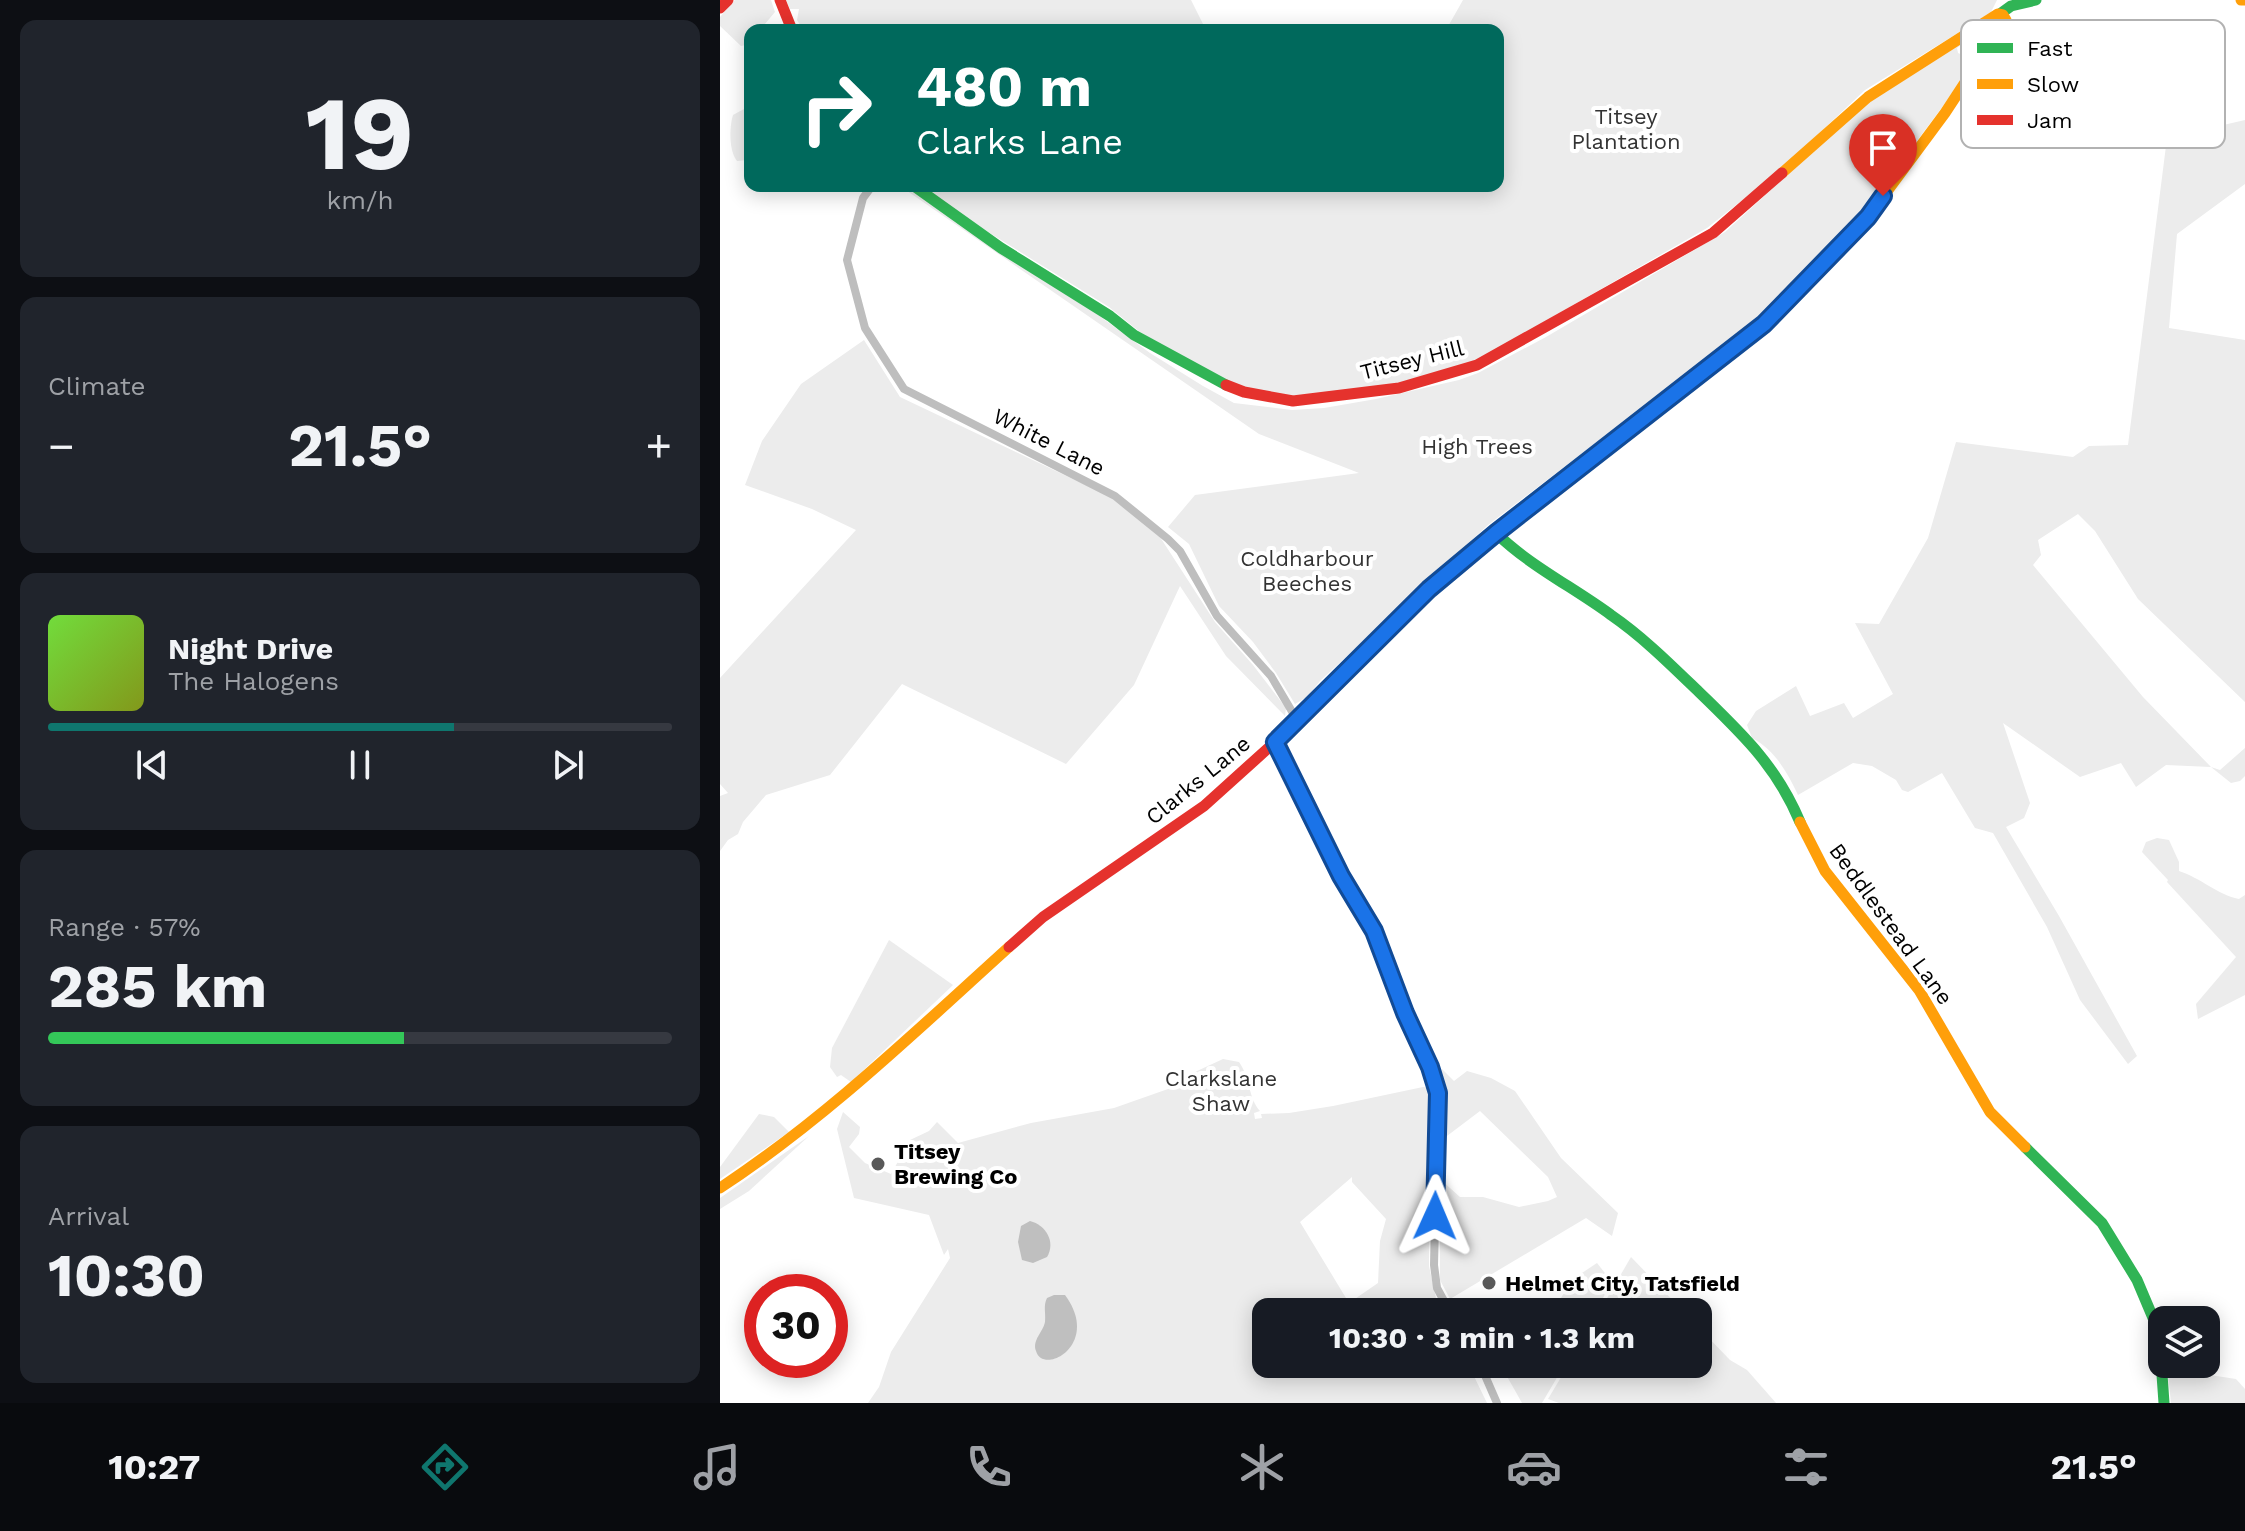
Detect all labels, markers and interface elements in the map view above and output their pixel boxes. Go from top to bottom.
legend [1961,20,2225,148]
text: Fast [2027,36,2073,61]
text: 480 m [916,54,1092,120]
icon: right [784,56,888,160]
text: 19 [306,72,414,194]
text: Slow [2027,72,2079,97]
park label: Titsey Plantation [1571,104,1681,154]
text: Jam [2027,108,2072,133]
pin [1849,114,1917,196]
text: Clarks Lane [916,121,1123,163]
icon: arrive [1861,126,1905,170]
text: km/h [327,185,393,215]
street label: Titsey Hill [1358,335,1466,385]
text: Climate [48,371,146,401]
street label: White Lane [989,403,1109,481]
text: 21.5° [288,410,432,481]
text: − [48,420,75,472]
text: + [645,420,672,472]
park label: High Trees [1421,434,1533,459]
park label: Coldharbour Beeches [1240,546,1374,596]
text: Night Drive [168,631,333,666]
text: The Halogens [168,666,339,696]
street label: Clarks Lane [1141,730,1255,830]
icon: previous [130,743,174,787]
icon: pause [338,743,382,787]
icon: next [546,743,590,787]
street label: Beddlestead Lane [1824,838,1958,1010]
text: Range · 57% [48,912,201,942]
text: 285 km [48,951,267,1022]
park label: Clarkslane Shaw [1165,1066,1277,1116]
place label: Titsey Brewing Co [894,1139,1017,1189]
marker: Titsey Brewing Co [869,1155,887,1173]
position arrow [1393,1174,1477,1258]
text: Arrival [48,1201,129,1231]
text: 10:30 [48,1240,205,1311]
place label: Helmet City, Tatsfield [1505,1271,1740,1296]
speed limit sign: 30 [744,1274,848,1378]
marker: Helmet City, Tatsfield [1480,1274,1498,1292]
map controls [2148,1306,2220,1378]
button: layers [2148,1306,2220,1378]
text: 10:30 · 3 min · 1.3 km [1329,1320,1635,1355]
icon: directions [417,1439,473,1495]
icon: music [689,1439,745,1495]
icon: phone [961,1439,1017,1495]
icon: climate [1234,1439,1290,1495]
icon: car [1506,1439,1562,1495]
icon: filters [1778,1439,1834,1495]
text: 10:27 [108,1446,200,1488]
text: 21.5° [2051,1446,2137,1488]

